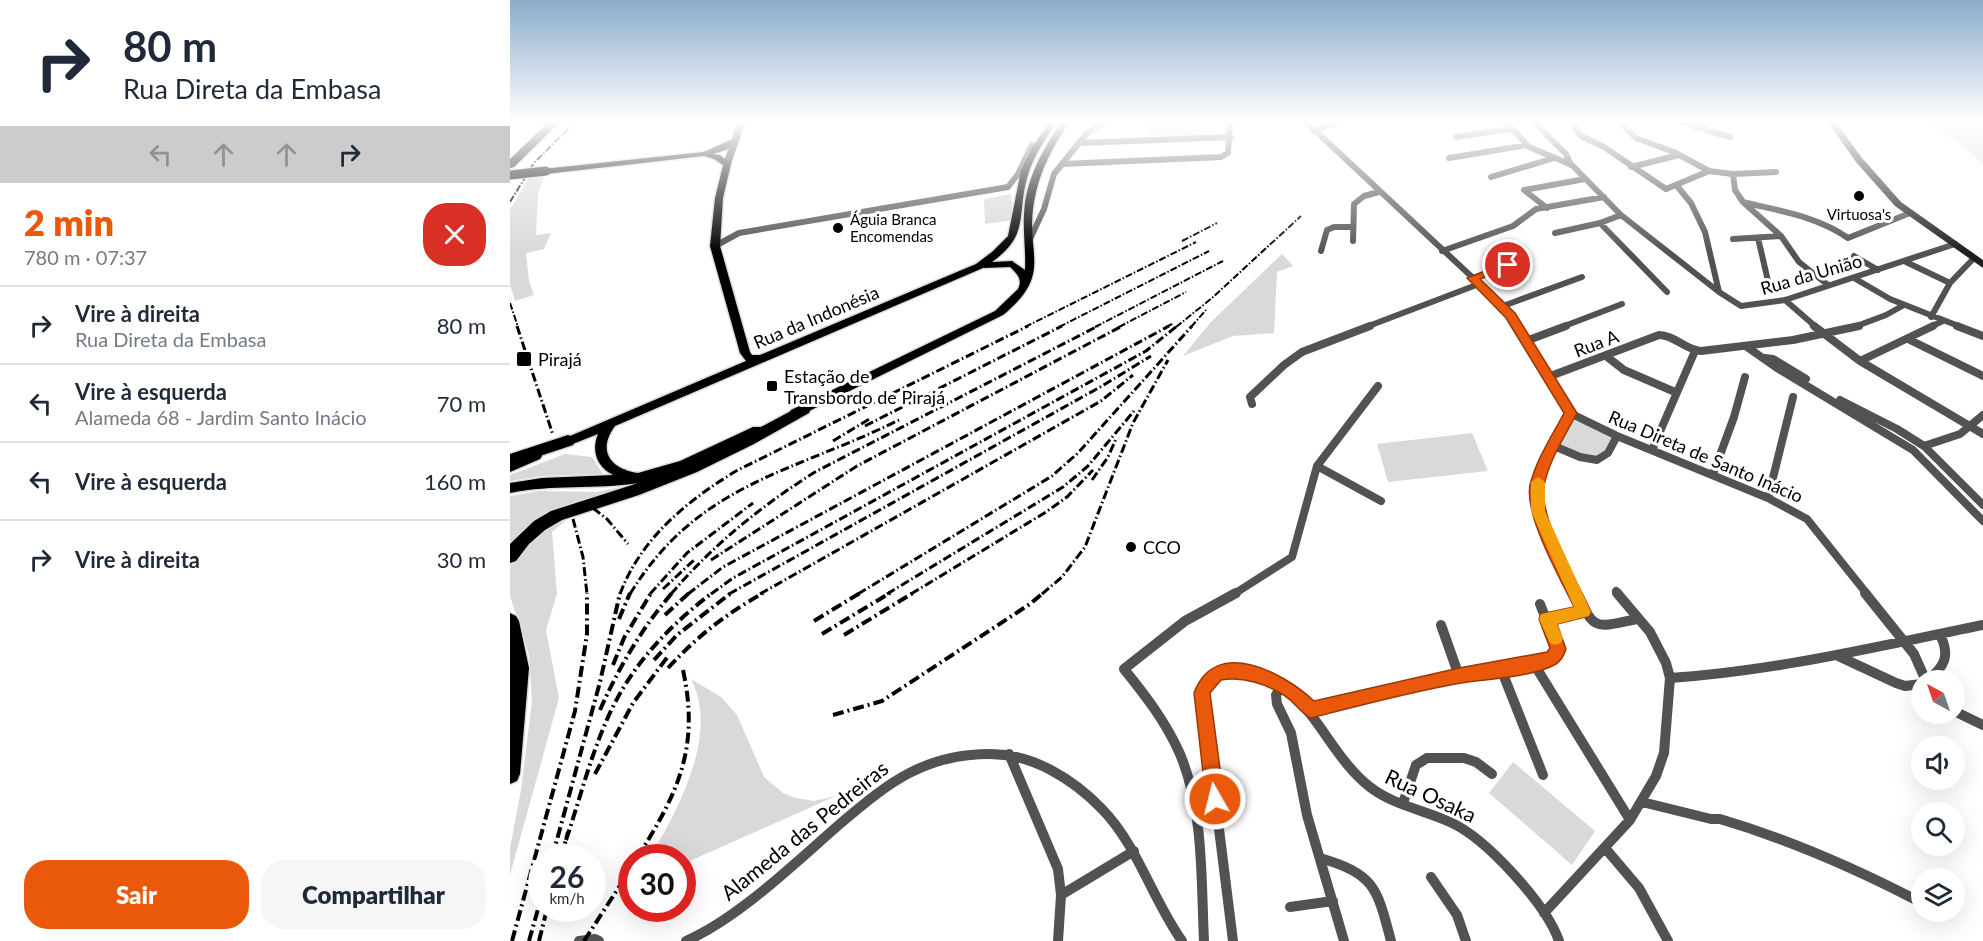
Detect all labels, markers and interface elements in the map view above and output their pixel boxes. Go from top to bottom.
text: 80 m [123,21,217,71]
icon: right [24,24,102,102]
text: Rua Direta da Embasa [123,72,381,105]
icon: left [144,138,177,171]
icon: ahead [207,138,240,171]
icon: ahead [270,138,303,171]
icon: right [333,138,366,171]
marker: Virtuosa's [1852,189,1866,203]
text: 2 min [24,200,114,244]
button: close [423,203,486,266]
place label: Virtuosa's [1827,205,1891,223]
place label: Águia Branca Encomendas [850,210,937,245]
marker: Águia Branca Encomendas [831,221,845,235]
pin [1482,239,1533,290]
text: 780 m · 07:37 [24,245,147,269]
icon: arrive [1491,248,1524,281]
street label: Rua da União [1758,249,1864,299]
street label: Rua da Indonésia [750,281,882,353]
text: Vire à direita [75,300,200,327]
icon: right [24,309,57,342]
text: 80 m [437,312,486,339]
street label: Rua A [1571,324,1622,362]
text: Rua Direta da Embasa [75,327,266,351]
place label: Pirajá [538,348,582,370]
marker: Pirajá [515,350,533,368]
place label: Estação de Transbordo de Pirajá [784,365,945,408]
text: Vire à esquerda [75,378,227,405]
marker: Estação de Transbordo de Pirajá [765,379,779,393]
icon: left [24,387,57,420]
text: 70 m [437,390,486,417]
text: Alameda 68 - Jardim Santo Inácio [75,405,367,429]
street label: Rua Direta de Santo Inácio [1606,405,1806,507]
icon: left [24,465,57,498]
text: Vire à esquerda [75,468,227,495]
text: 160 m [424,468,486,495]
place label: CCO [1143,536,1181,558]
marker: CCO [1124,540,1138,554]
icon: right [24,543,57,576]
text: Vire à direita [75,546,200,573]
text: 30 m [437,546,486,573]
north arrow [1911,670,1965,724]
map controls [1911,670,1965,922]
button: sound [1911,736,1965,790]
street label: Alameda das Pedreiras [716,755,892,905]
street label: Rua Osaka [1382,763,1480,827]
position arrow [1183,767,1247,831]
button: search [1911,802,1965,856]
speed limit sign: 30 [618,844,696,922]
text: 26 [550,858,584,894]
button: Sair [24,860,249,929]
button: Compartilhar [261,860,486,929]
button: layers [1911,868,1965,922]
text: km/h [549,889,585,907]

